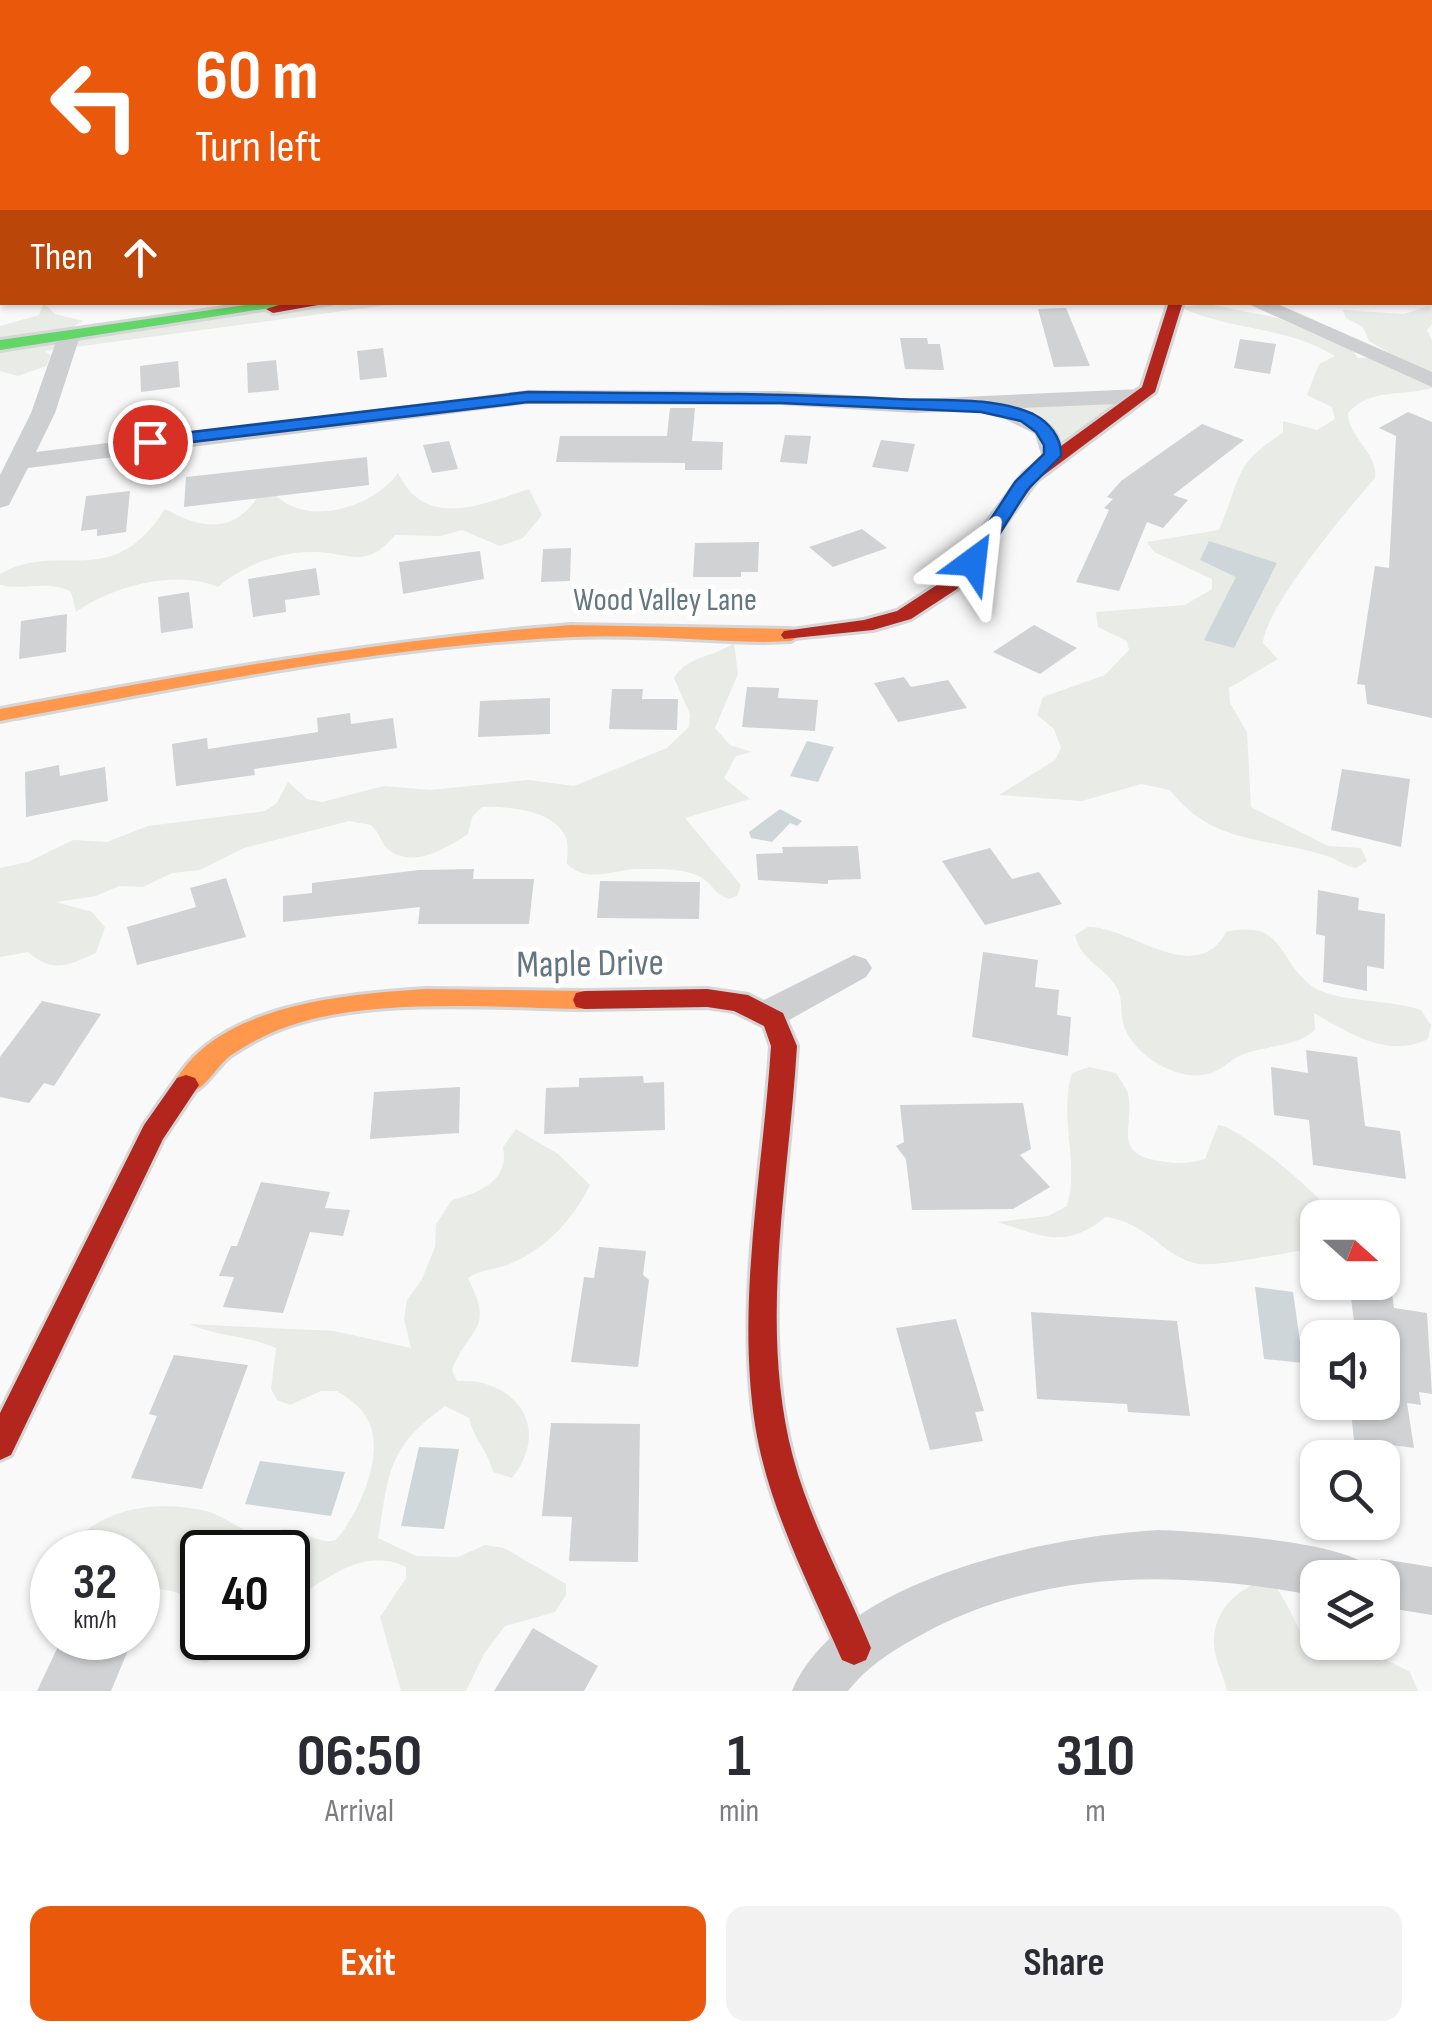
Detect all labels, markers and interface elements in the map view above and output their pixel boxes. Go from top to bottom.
text: 60 m [195,35,319,119]
icon: left [30,40,160,170]
text: Turn left [195,120,321,175]
icon: ahead [113,230,168,285]
text: Then [30,235,93,280]
pin [108,400,193,485]
icon: arrive [123,415,178,470]
position arrow [921,510,1025,614]
street label: Wood Valley Lane [573,581,757,620]
street label: Maple Drive [516,940,664,988]
north arrow [1300,1200,1400,1300]
map controls [1300,1200,1400,1660]
button: sound [1300,1320,1400,1420]
button: search [1300,1440,1400,1540]
speed limit sign: 40 [180,1530,310,1660]
text: 32 [73,1553,117,1613]
button: layers [1300,1560,1400,1660]
text: km/h [73,1605,117,1636]
text: 06:50 [297,1721,422,1793]
text: 1 [727,1721,751,1793]
text: 310 [1056,1721,1135,1793]
text: Arrival [325,1792,394,1831]
text: min [719,1792,759,1831]
text: m [1085,1792,1106,1831]
button: Exit [30,1906,706,2021]
button: Share [726,1906,1402,2021]

